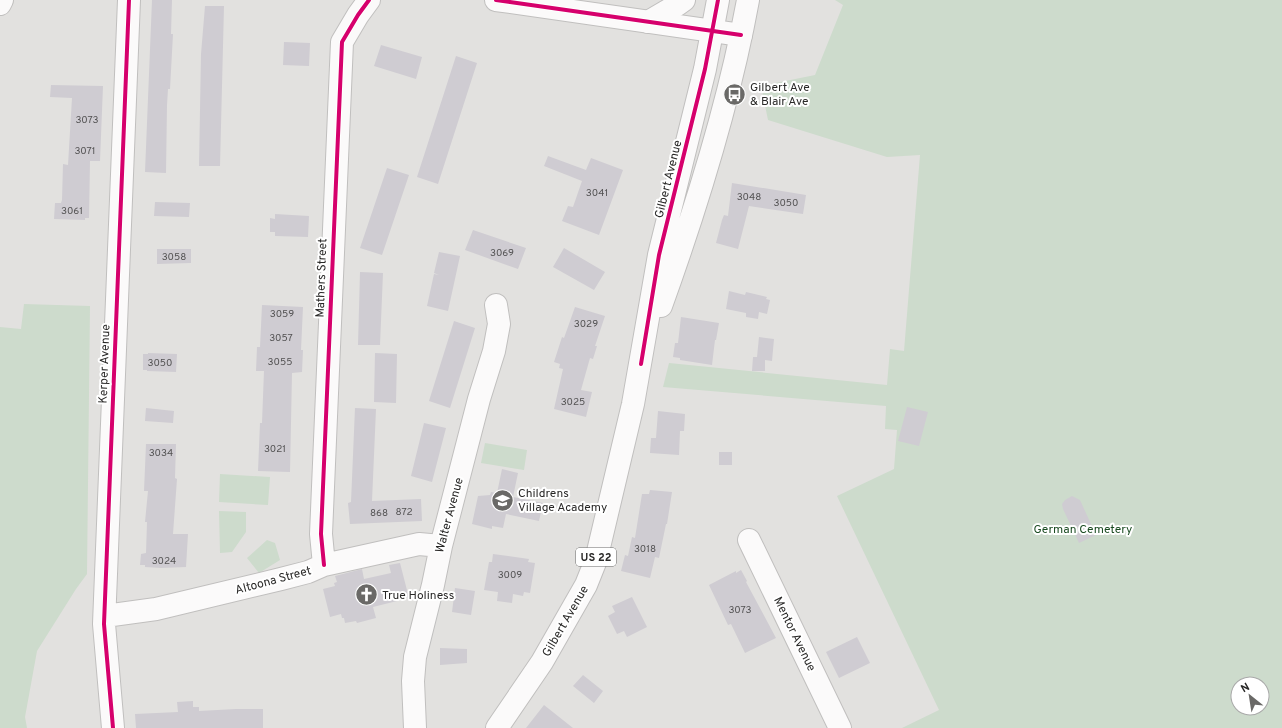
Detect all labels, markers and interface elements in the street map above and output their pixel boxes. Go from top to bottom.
place label: Gilbert Ave & Blair Ave [750,80,810,110]
bus stop icon: Gilbert Ave & Blair Ave [721,81,747,107]
house number: 3073 [75,114,99,127]
street label: Gilbert Avenue [652,139,686,220]
house number: 3071 [74,145,96,158]
house number: 3041 [586,187,608,200]
house number: 3048 [737,191,761,204]
house number: 3050 [774,197,798,210]
house number: 3061 [61,205,83,218]
street label: Mathers Street [313,238,331,318]
house number: 3069 [490,247,514,260]
house number: 3058 [162,251,186,264]
house number: 3059 [270,308,294,321]
house number: 3029 [574,318,598,331]
street label: Kerper Avenue [96,324,114,404]
house number: 3057 [269,332,293,345]
house number: 3055 [268,356,292,369]
house number: 3050 [148,357,172,370]
house number: 3025 [561,396,585,409]
house number: 3021 [264,443,286,456]
house number: 3034 [149,447,173,460]
street label: Walter Avenue [432,476,468,555]
place label: Childrens Village Academy [518,486,607,516]
school or university icon: Childrens Village Academy [490,487,516,513]
house number: 872 [395,506,413,519]
house number: 868 [370,507,388,520]
park label: German Cemetery [1034,522,1132,538]
house number: 3018 [634,543,656,556]
road number: US 22 [576,548,616,566]
house number: 3024 [152,555,176,568]
street label: Altoona Street [233,563,313,599]
house number: 3009 [498,569,522,582]
church icon: True Holiness [353,582,379,608]
street label: Gilbert Avenue [539,583,593,660]
place label: True Holiness [382,588,454,604]
street label: Mentor Avenue [769,595,819,674]
house number: 3073 [728,604,752,617]
north arrow [1230,676,1270,716]
text: N [1239,680,1252,696]

